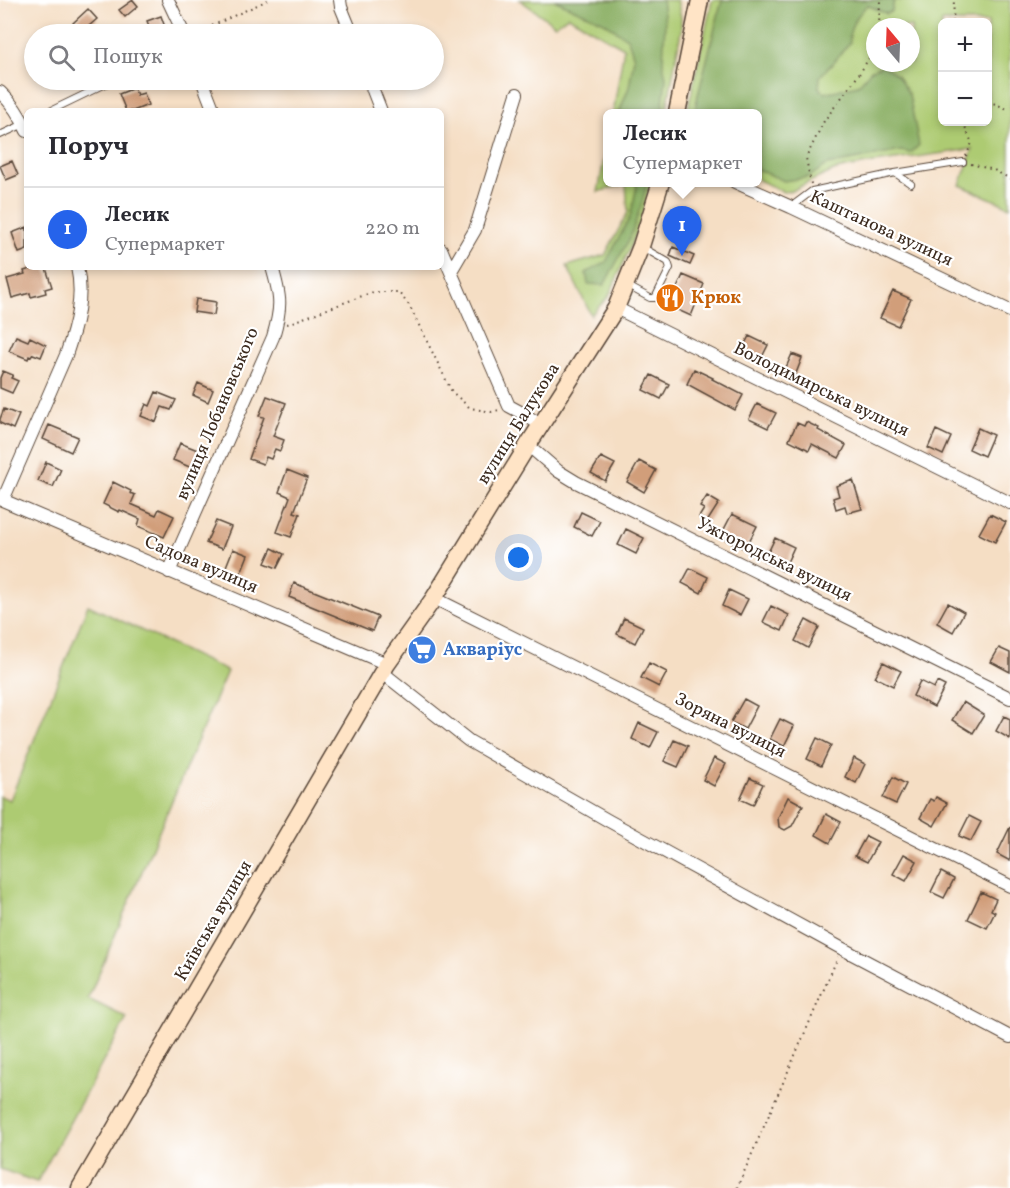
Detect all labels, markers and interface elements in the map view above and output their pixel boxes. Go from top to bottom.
north arrow [866,18,920,72]
map controls [938,18,992,126]
button: + [938,18,992,72]
search box [24,24,444,90]
icon: search [45,41,78,74]
text: Пошук [93,42,163,73]
button: − [938,72,992,126]
popup [603,109,762,187]
text: Лесик [623,119,687,150]
text: Поруч [48,129,129,165]
text: Супермаркет [623,150,742,178]
street label: Каштанова вулиця [805,185,957,273]
text: Лесик [105,200,169,231]
pin: 1 [662,206,702,256]
text: 1 [63,215,72,243]
text: 220 m [365,215,420,243]
text: Супермаркет [105,231,225,259]
restaurant icon: Крюк [654,282,686,314]
place label: Крюк [691,286,741,311]
street label: вулиця Лобановського [170,324,266,504]
street label: Володимирська вулиця [729,336,913,444]
street label: вулиця Балукова [472,358,566,490]
street label: Ужгородська вулиця [692,512,856,608]
street label: Садова вулиця [140,530,262,600]
your location [504,543,533,572]
supermarket icon: Акваріус [406,634,438,666]
place label: Акваріус [443,638,522,663]
street label: Зоряна вулиця [670,687,790,765]
street label: Київська вулиця [169,856,259,986]

